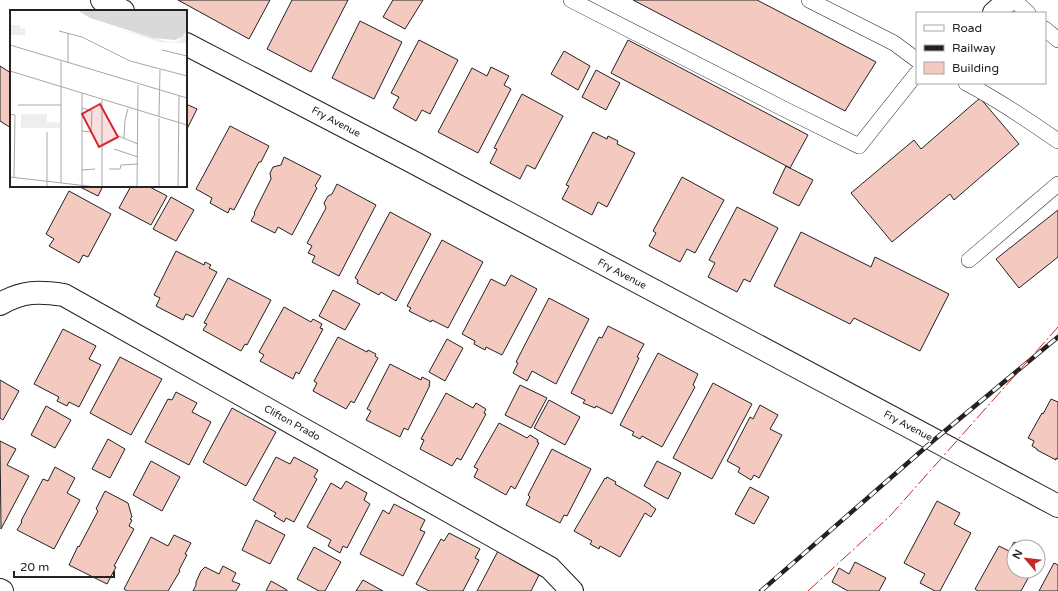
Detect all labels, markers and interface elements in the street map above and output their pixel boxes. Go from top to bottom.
inset map [10,10,187,187]
legend [916,12,1046,84]
text: Road [952,21,982,35]
text: Railway [952,41,996,55]
text: Building [952,61,999,75]
street label: Fry Avenue [310,104,363,140]
street label: Fry Avenue [596,256,649,292]
street label: Clifton Prado [262,403,322,443]
street label: Fry Avenue [882,408,935,444]
north arrow [1006,539,1046,579]
text: N [1010,548,1025,561]
scale bar [14,553,114,579]
text: 20 m [20,560,49,574]

